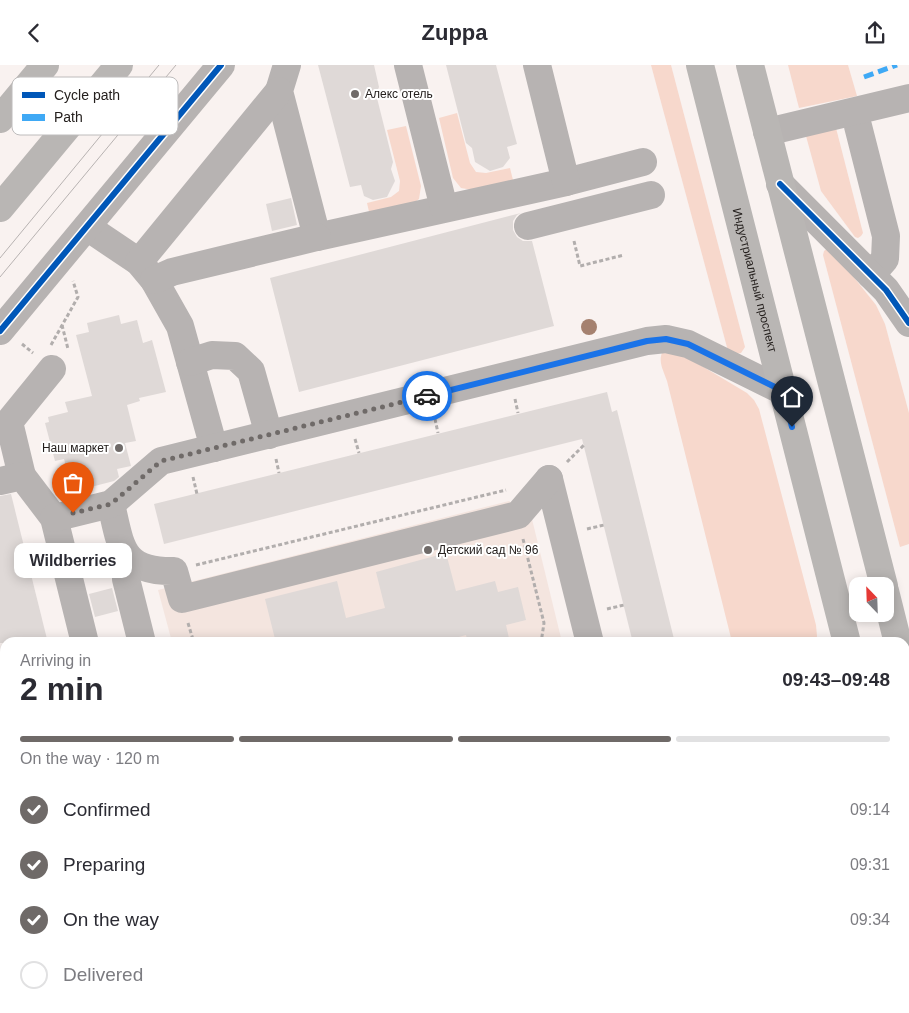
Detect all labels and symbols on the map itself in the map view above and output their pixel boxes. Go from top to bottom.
legend [12,77,178,135]
text: Cycle path [54,87,120,103]
place label: Алекс отель [365,87,433,101]
marker: Алекс отель [349,88,361,100]
text: Path [54,109,83,125]
street label: Индустриальный проспект [730,207,780,354]
courier [402,371,452,421]
pin [771,376,813,427]
place label: Наш маркет [42,441,109,455]
marker: Наш маркет [113,442,125,454]
pin [52,462,94,513]
callout: Wildberries [14,543,132,578]
place label: Детский сад № 96 [438,543,539,557]
marker: Детский сад № 96 [422,544,434,556]
north arrow [849,577,894,623]

